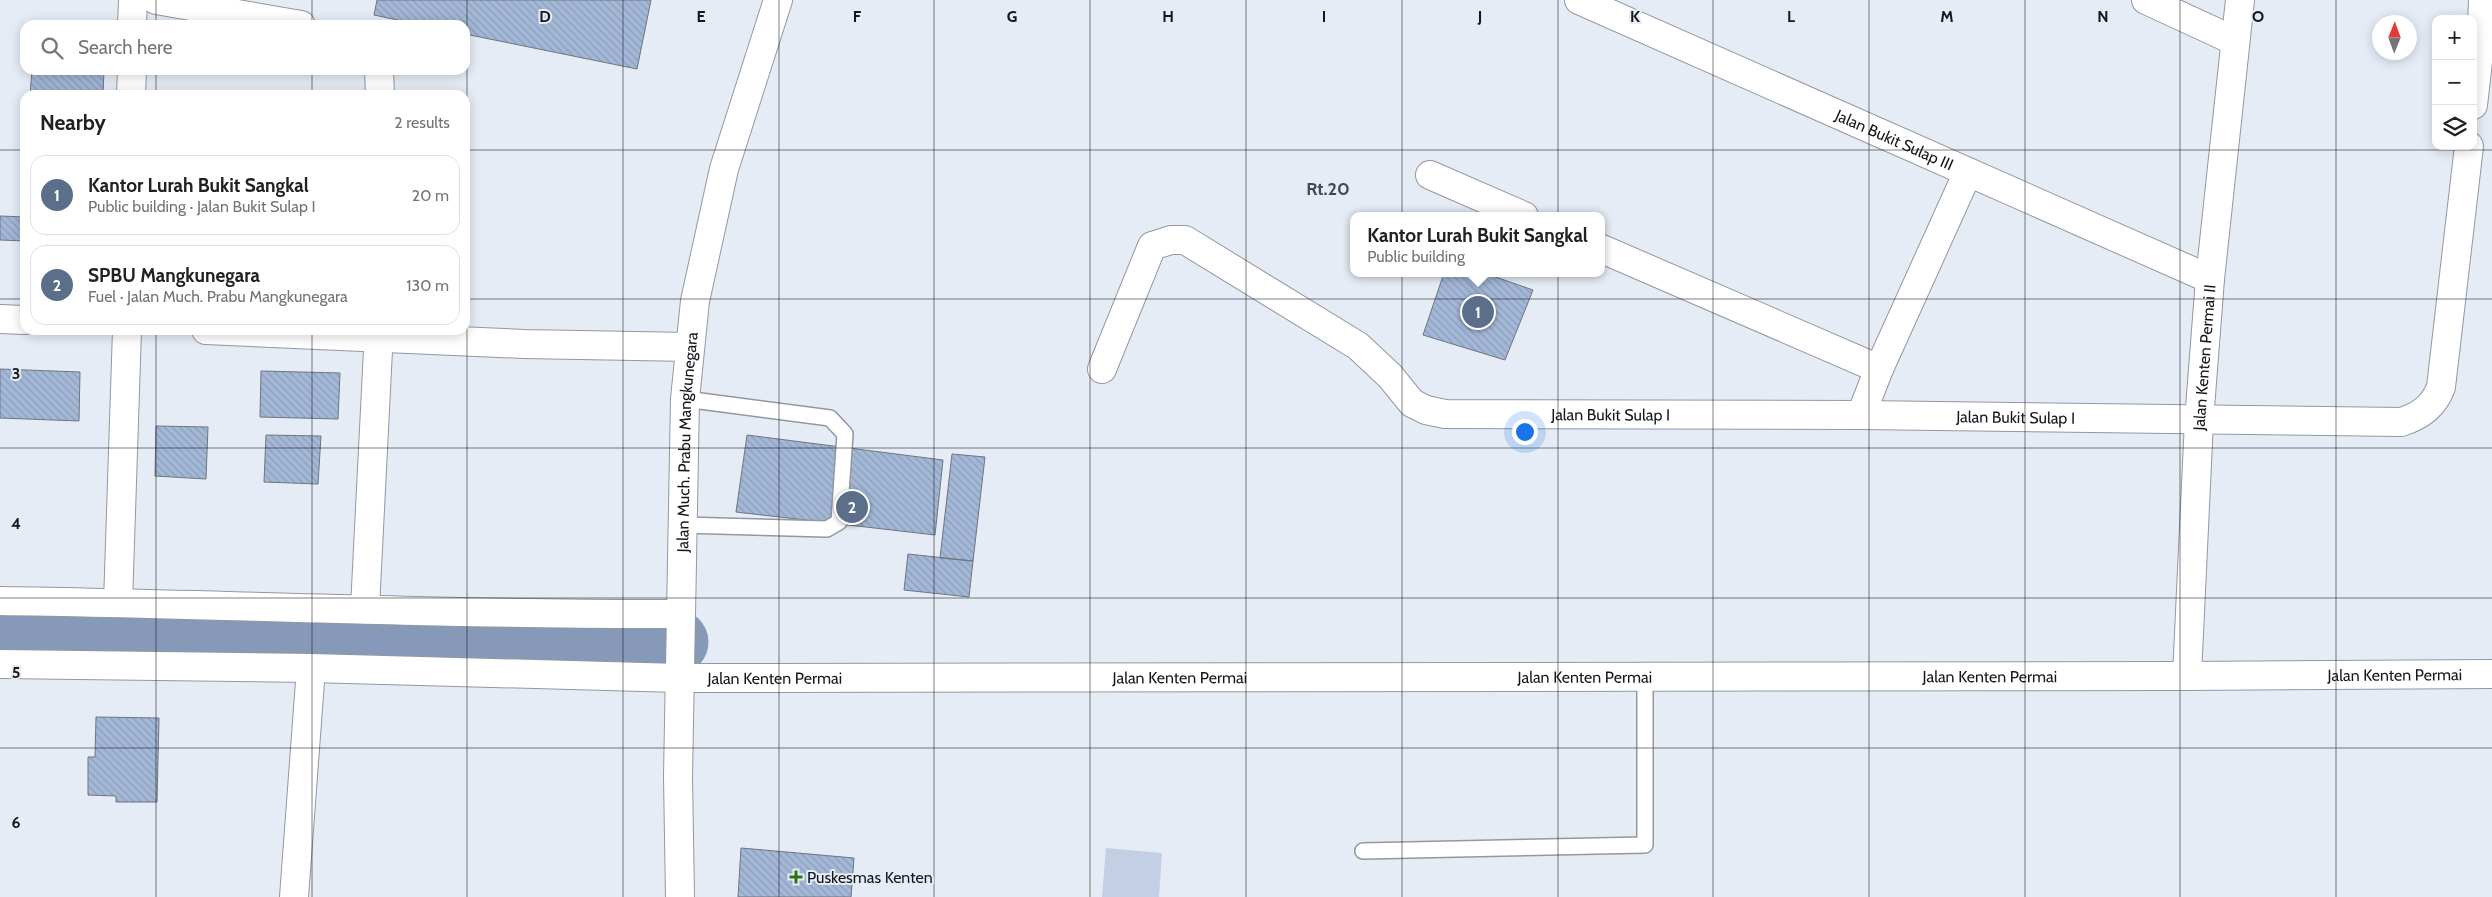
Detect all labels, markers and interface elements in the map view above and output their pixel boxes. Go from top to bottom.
text: D [539,7,551,26]
text: E [696,7,706,26]
text: F [853,7,862,26]
text: G [1007,7,1017,26]
text: H [1162,7,1174,26]
text: I [1322,7,1326,26]
text: J [1477,7,1482,26]
text: K [1630,7,1640,26]
text: L [1787,7,1795,26]
text: M [1940,7,1954,26]
text: N [2097,7,2109,26]
text: O [2252,7,2264,26]
north arrow [2372,15,2417,60]
map controls [2432,15,2477,150]
button: + [2432,15,2477,60]
search box [20,20,470,75]
icon: search [38,34,66,62]
text: Search here [78,36,172,59]
button: − [2432,60,2477,105]
street label: Jalan Bukit Sulap III [1831,105,1956,174]
button: layers [2432,105,2477,150]
text: Nearby [40,110,106,135]
text: 2 results [394,113,450,132]
text: Kantor Lurah Bukit Sangkal [88,174,309,197]
district label: Rt.20 [1306,178,1350,200]
text: 1 [54,186,60,205]
text: 20 m [412,186,449,205]
text: Public building · Jalan Bukit Sulap I [88,197,316,216]
popup [1350,212,1605,277]
text: Kantor Lurah Bukit Sangkal [1367,224,1588,247]
text: Public building [1367,247,1465,266]
text: SPBU Mangkunegara [88,264,260,287]
text: 2 [53,276,61,295]
text: 130 m [406,276,449,295]
street label: Jalan Kenten Permai II [2190,284,2220,432]
text: Fuel · Jalan Much. Prabu Mangkunegara [88,287,348,306]
pin: 1 [1462,293,1494,331]
street label: Jalan Much. Prabu Mangkunegara [673,331,702,554]
text: 3 [12,364,20,383]
street label: Jalan Bukit Sulap I [1550,405,1670,425]
street label: Jalan Bukit Sulap I [1955,407,2075,428]
your location [1512,419,1538,445]
pin: 2 [836,488,868,526]
text: 4 [11,514,21,533]
text: 5 [12,663,20,682]
street label: Jalan Kenten Permai [2326,665,2462,685]
street label: Jalan Kenten Permai [1922,667,2057,686]
street label: Jalan Kenten Permai [1112,668,1247,687]
street label: Jalan Kenten Permai [1517,668,1652,687]
street label: Jalan Kenten Permai [707,669,842,688]
text: 6 [12,813,21,832]
place label: Puskesmas Kenten [807,868,933,887]
marker: Puskesmas Kenten [789,870,803,884]

